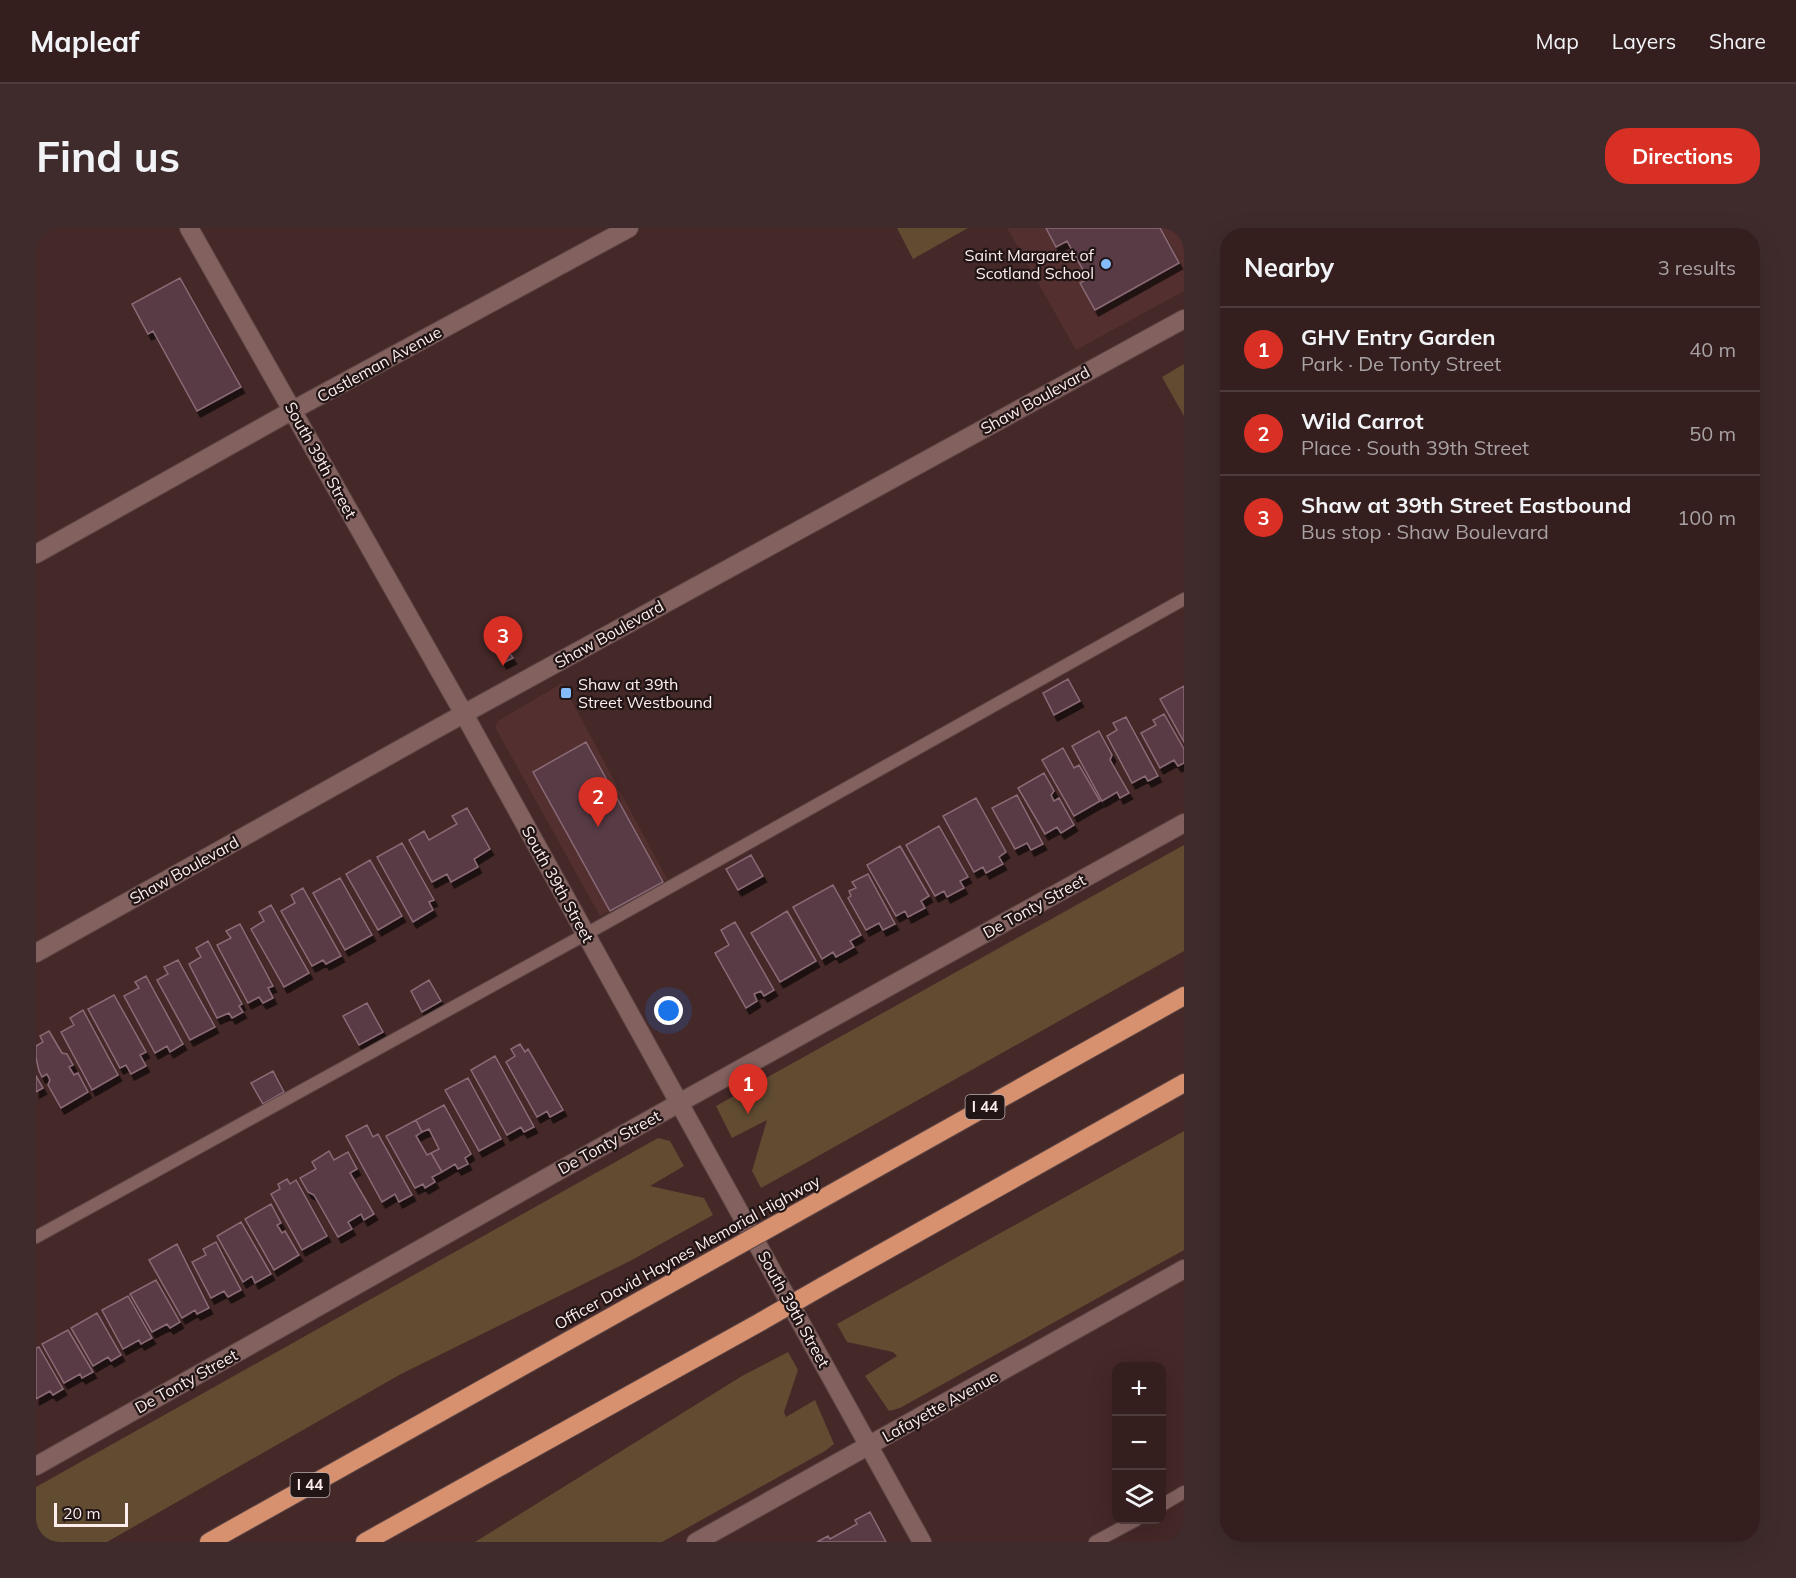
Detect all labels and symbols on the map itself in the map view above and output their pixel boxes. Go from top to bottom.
place label: Saint Margaret of Scotland School [965,245,1095,283]
marker: Saint Margaret of Scotland School [1099,257,1113,271]
street label: Castleman Avenue [313,322,445,406]
street label: Shaw Boulevard [977,362,1093,438]
street label: South 39th Street [281,398,361,522]
street label: Shaw Boulevard [551,596,667,672]
pin: 3 [484,616,522,666]
place label: Shaw at 39th Street Westbound [578,674,712,712]
marker: Shaw at 39th Street Westbound [559,686,573,700]
pin: 2 [578,778,618,827]
street label: South 39th Street [518,822,598,946]
street label: Shaw Boulevard [126,832,242,908]
street label: De Tonty Street [979,869,1089,942]
your location [654,996,683,1025]
pin: 1 [728,1064,768,1114]
road number: I 44 [966,1095,1004,1119]
street label: De Tonty Street [554,1105,664,1178]
street label: Officer David Haynes Memorial Highway [551,1170,824,1334]
street label: South 39th Street [754,1247,834,1371]
street label: De Tonty Street [131,1344,241,1417]
street label: Lafayette Avenue [878,1366,1002,1446]
road number: I 44 [290,1473,330,1497]
scale bar [54,1500,128,1528]

